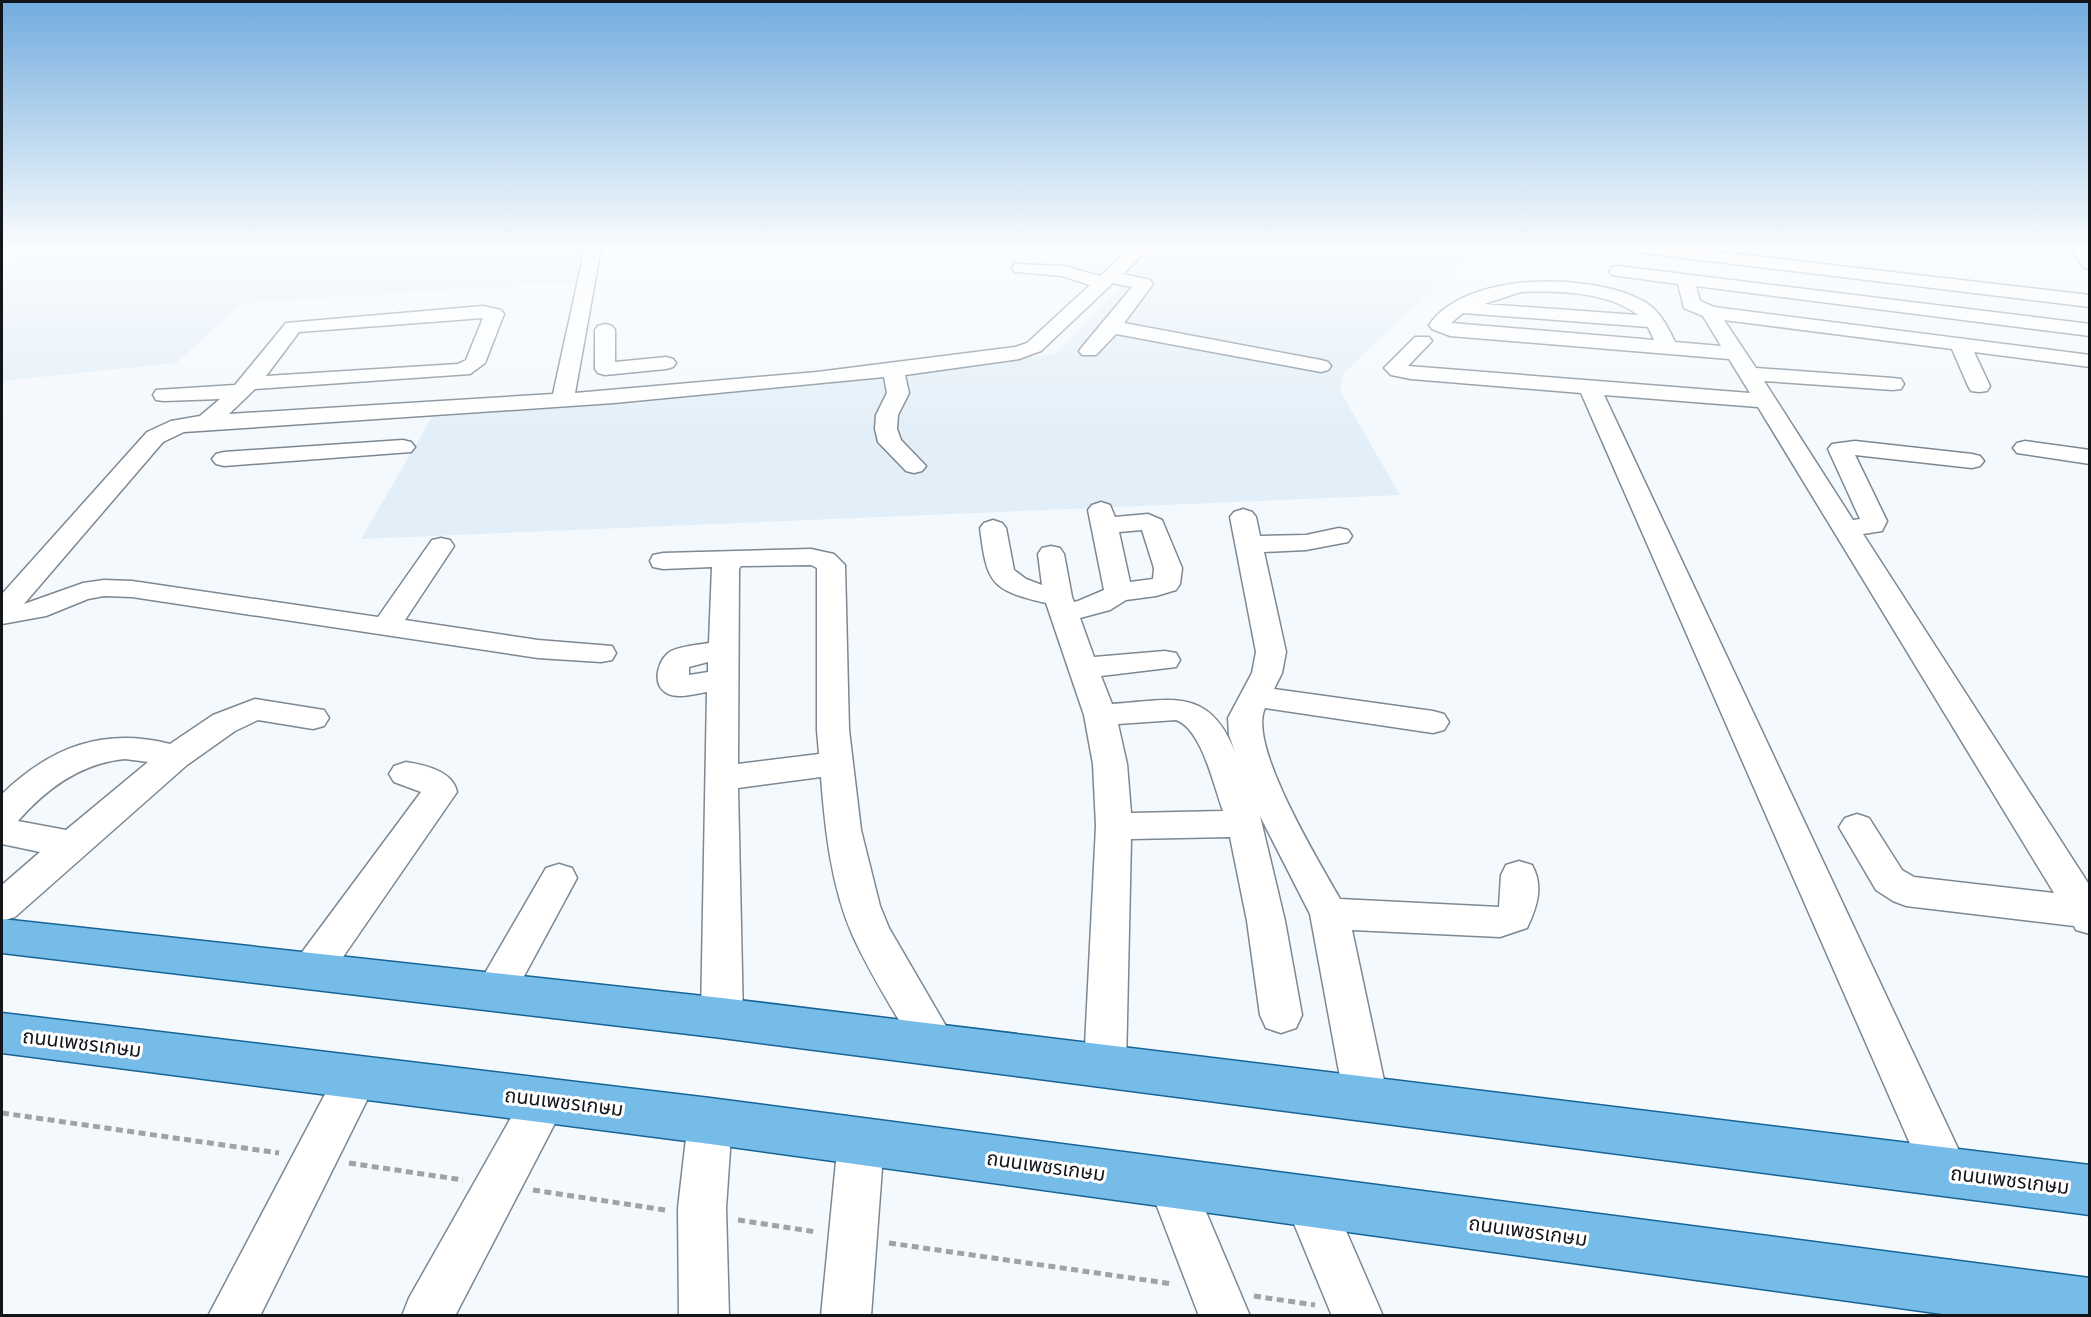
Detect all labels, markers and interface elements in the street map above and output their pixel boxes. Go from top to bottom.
street label: ถนนเพชรเกษม [21,1025,143,1061]
street label: ถนนเพชรเกษม [503,1084,625,1120]
street label: ถนนเพชรเกษม [985,1147,1107,1185]
street label: ถนนเพชรเกษม [1949,1162,2071,1198]
street label: ถนนเพชรเกษม [1467,1212,1589,1250]

